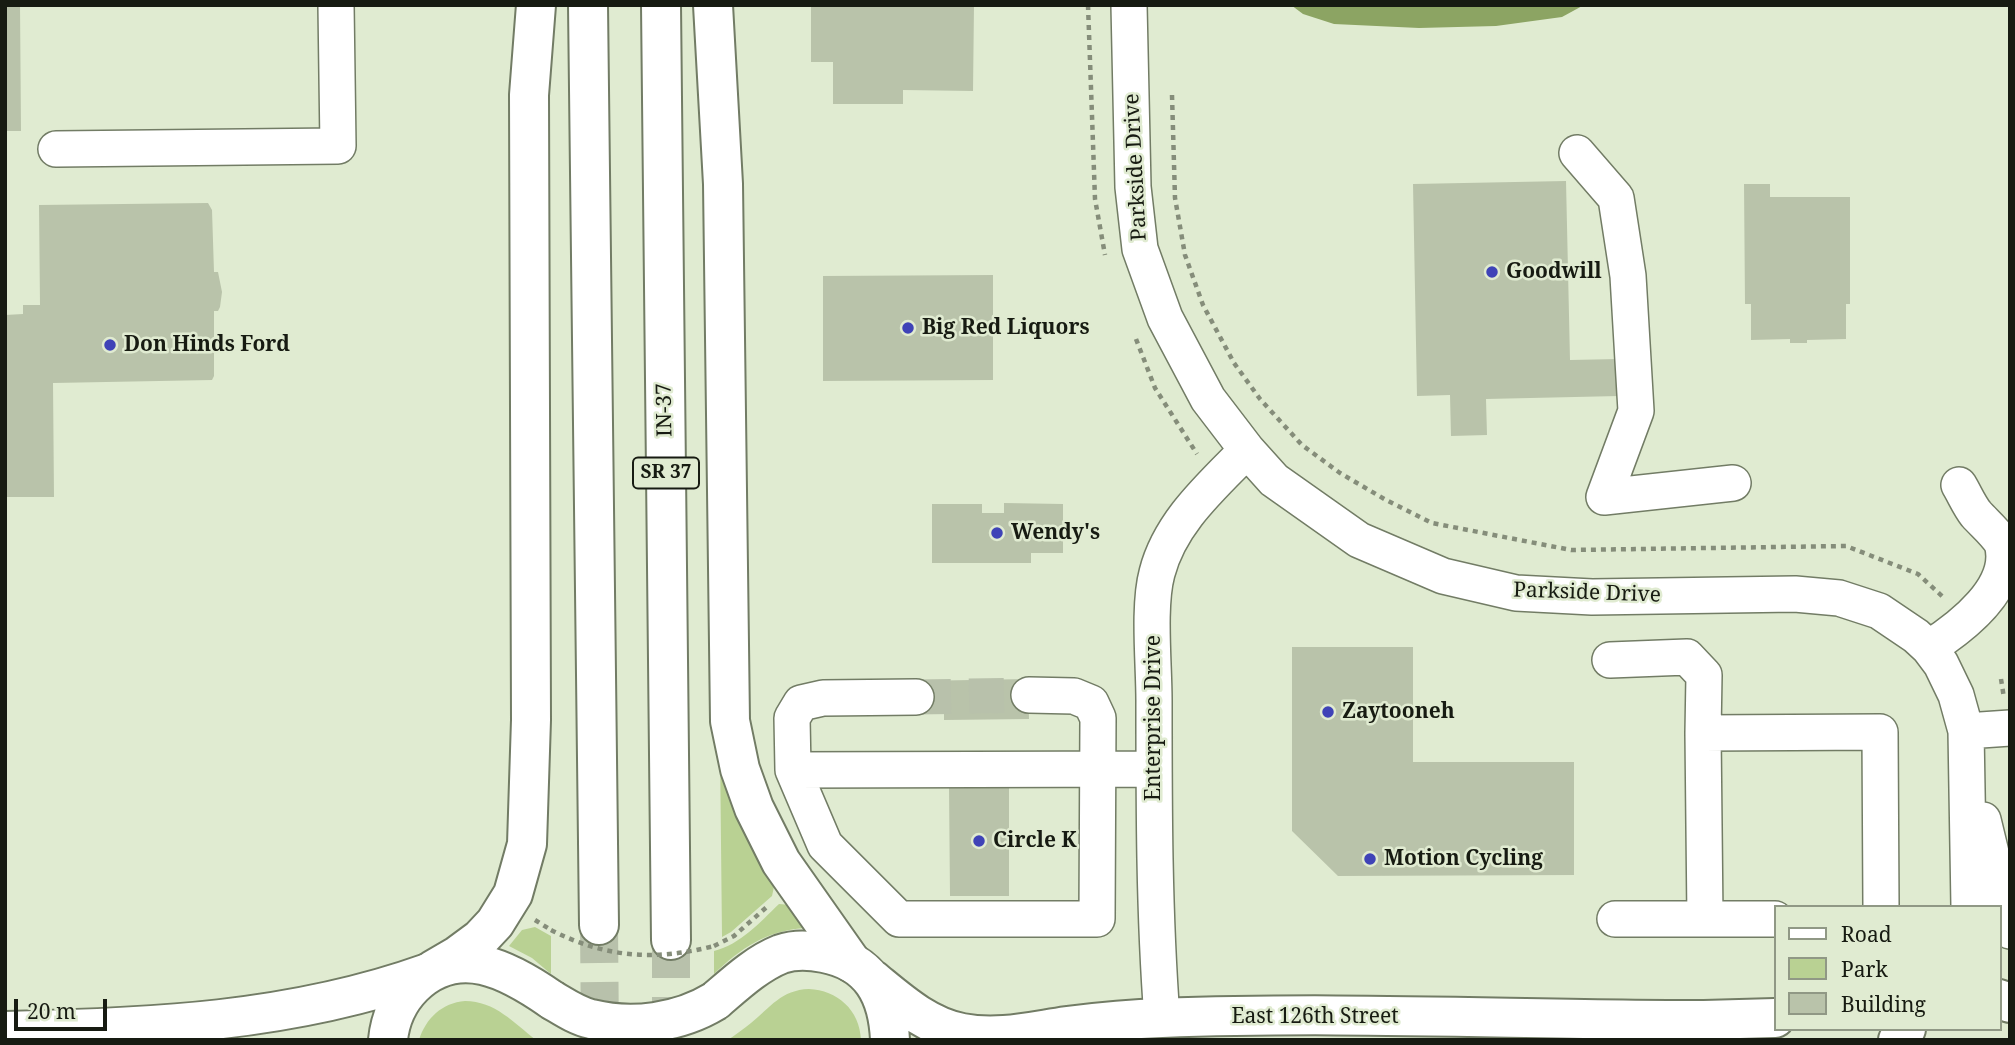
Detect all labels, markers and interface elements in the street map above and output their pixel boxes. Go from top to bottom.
street label: Parkside Drive [1120,93,1152,241]
place label: Goodwill [1506,259,1602,285]
marker: Goodwill [1484,264,1500,280]
place label: Big Red Liquors [922,315,1089,341]
marker: Big Red Liquors [900,320,916,336]
place label: Don Hinds Ford [124,332,290,358]
marker: Don Hinds Ford [102,337,118,353]
street label: IN-37 [652,383,678,437]
road number: SR 37 [633,458,699,488]
place label: Wendy's [1011,520,1100,546]
marker: Wendy's [989,525,1005,541]
street label: Parkside Drive [1513,578,1661,608]
street label: Enterprise Drive [1141,635,1167,801]
place label: Zaytooneh [1342,699,1455,725]
marker: Zaytooneh [1320,704,1336,720]
place label: Circle K [993,828,1077,854]
marker: Circle K [971,833,987,849]
place label: Motion Cycling [1384,846,1543,872]
marker: Motion Cycling [1362,851,1378,867]
legend [1773,905,2001,1031]
text: Road [1841,920,1892,948]
text: Park [1841,955,1888,983]
scale bar [18,986,110,1030]
text: Building [1841,990,1926,1018]
text: 20 m [27,997,76,1025]
street label: East 126th Street [1231,1004,1399,1030]

